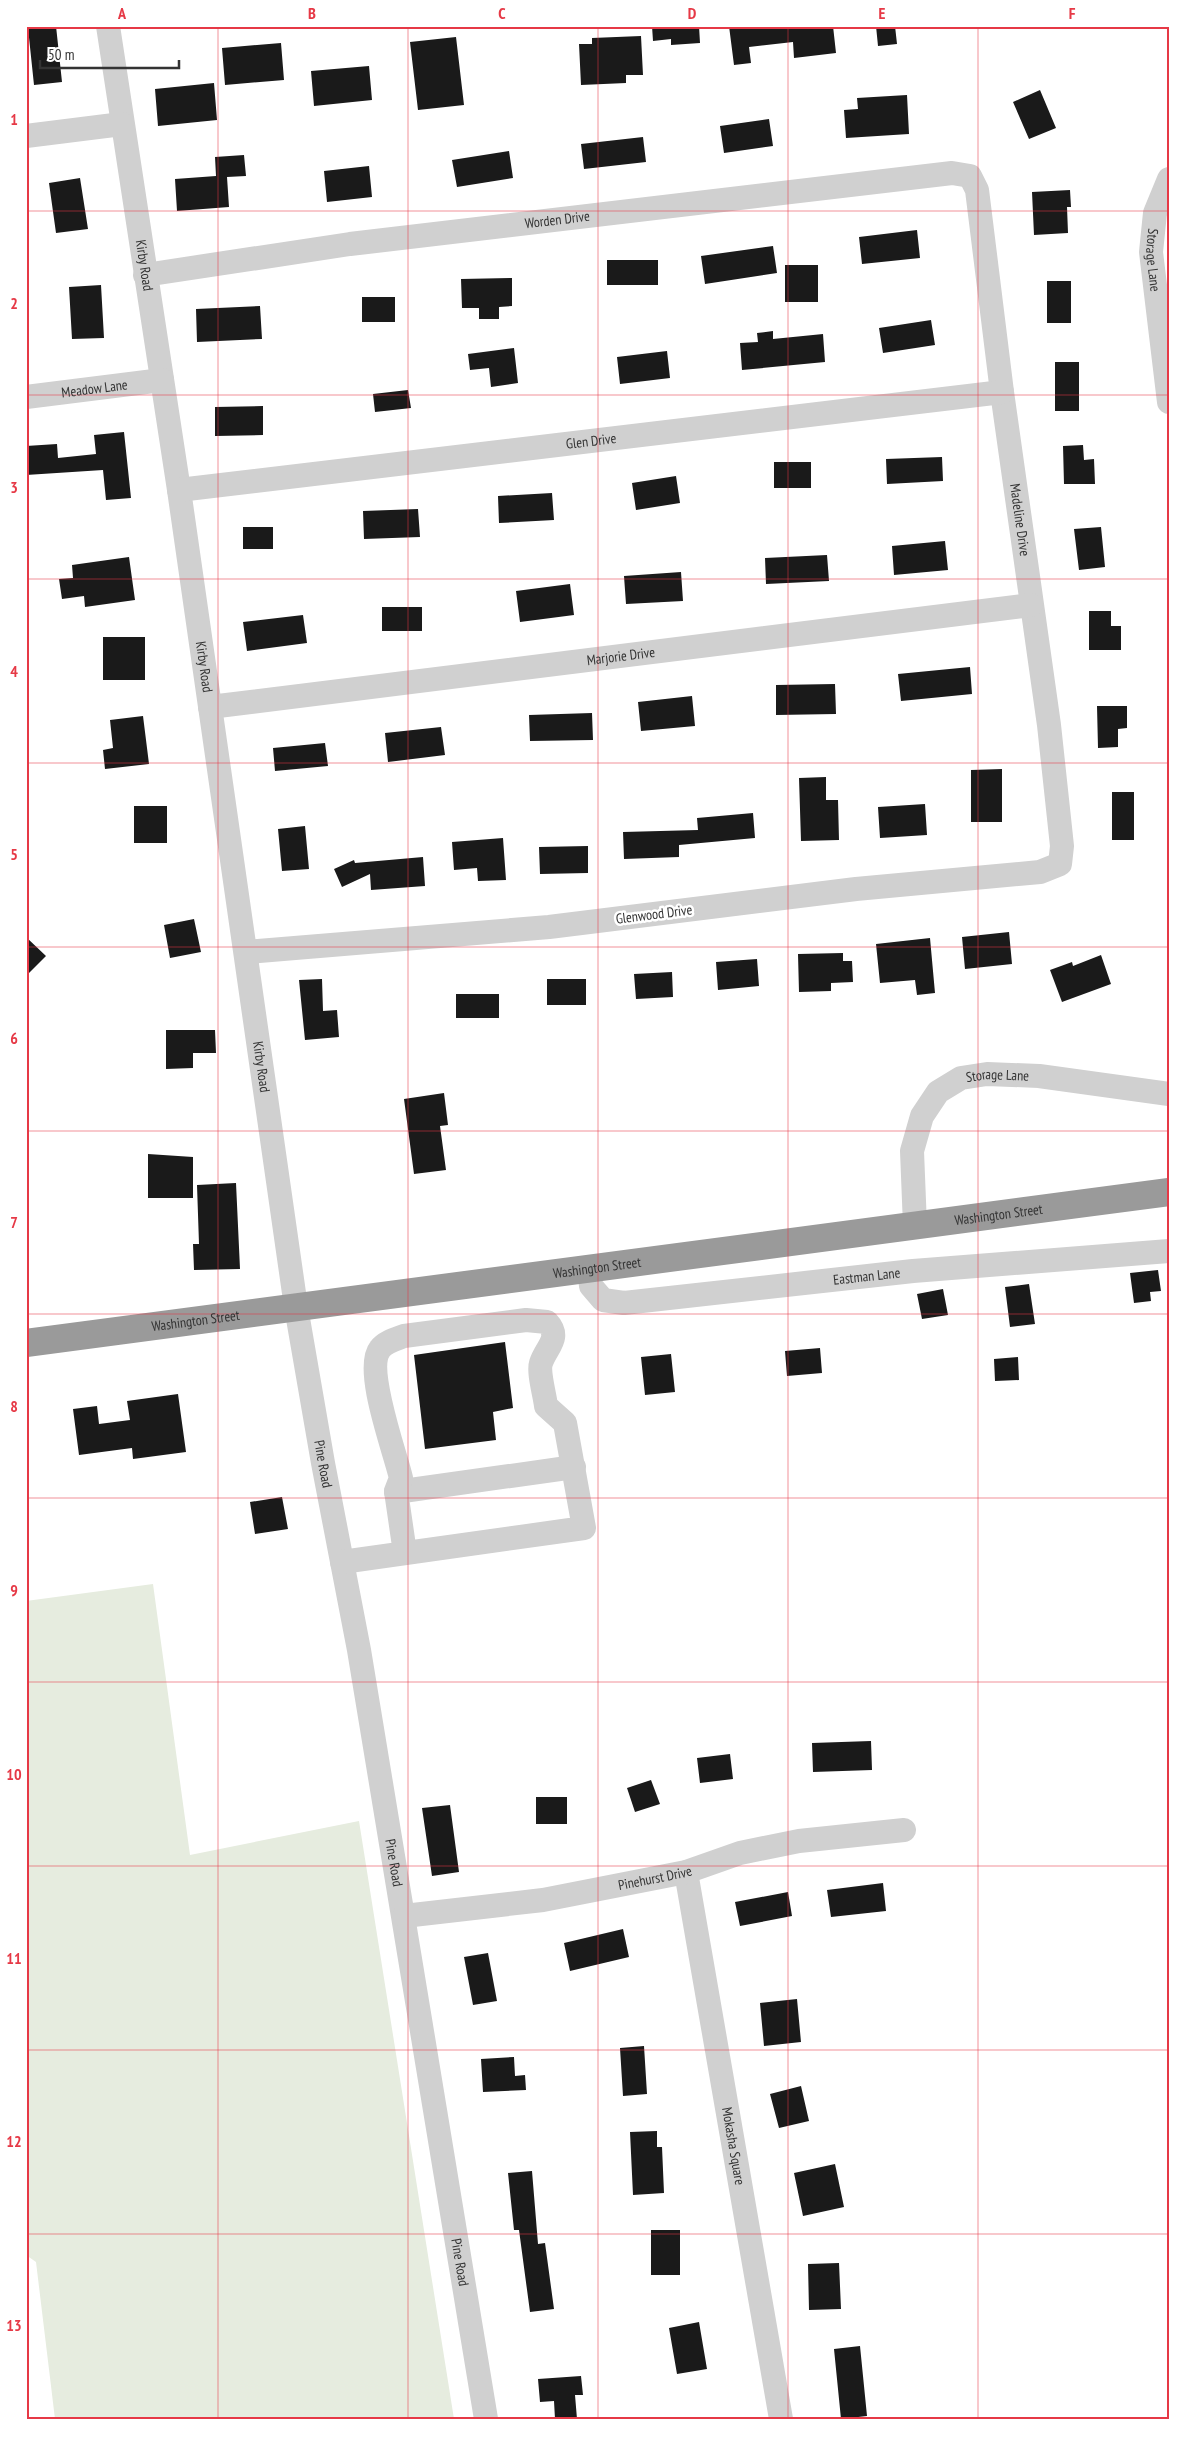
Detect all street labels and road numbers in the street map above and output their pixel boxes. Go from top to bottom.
street label: Worden Drive [524,207,591,232]
street label: Storage Lane [1142,228,1165,293]
street label: Kirby Road [132,238,157,292]
street label: Meadow Lane [60,375,129,401]
street label: Glen Drive [565,429,617,453]
street label: Madeline Drive [1006,482,1034,557]
street label: Kirby Road [192,640,217,694]
street label: Marjorie Drive [586,643,656,669]
street label: Glenwood Drive [615,900,693,928]
street label: Kirby Road [249,1040,274,1093]
street label: Storage Lane [965,1065,1030,1086]
street label: Washington Street [953,1200,1044,1229]
street label: Washington Street [552,1253,642,1282]
street label: Eastman Lane [832,1263,901,1289]
street label: Washington Street [150,1306,241,1335]
street label: Pine Road [310,1439,337,1489]
street label: Pine Road [381,1837,407,1888]
street label: Pinehurst Drive [617,1862,694,1894]
street label: Mokasha Square [718,2105,749,2187]
street label: Pine Road [447,2237,473,2287]

